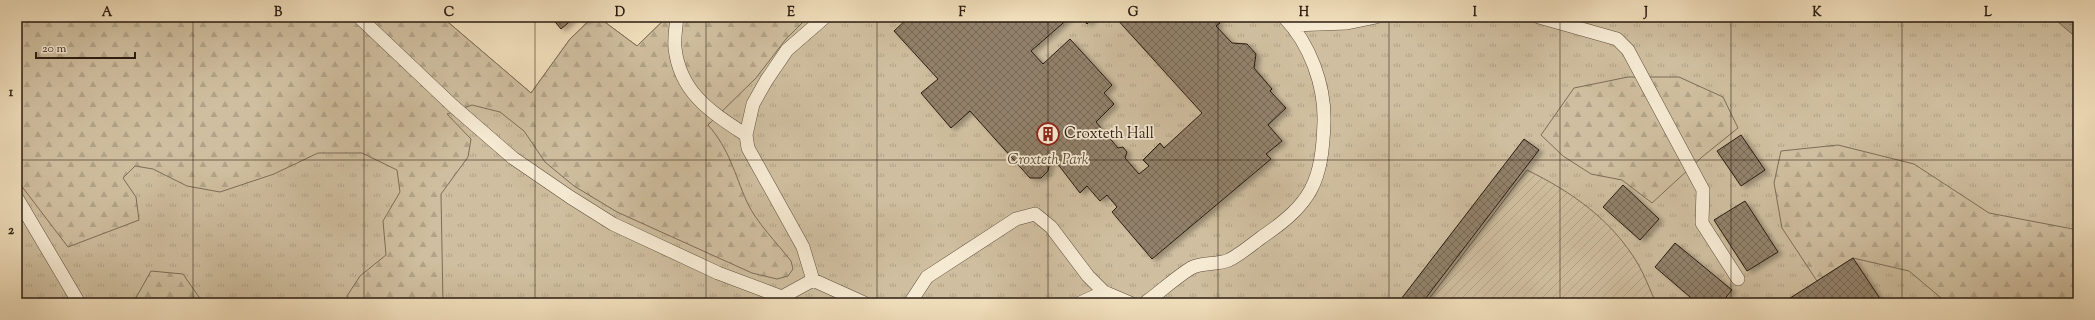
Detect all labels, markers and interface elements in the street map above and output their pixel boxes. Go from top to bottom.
text: A [102,4,113,22]
text: B [274,4,283,22]
text: C [444,4,454,22]
text: D [615,4,625,22]
text: E [787,4,795,22]
text: F [958,4,966,22]
text: G [1128,4,1139,22]
text: H [1299,4,1310,22]
text: I [1473,4,1478,22]
text: J [1643,4,1648,22]
text: K [1812,4,1822,22]
text: L [1984,4,1992,22]
scale bar [36,34,135,60]
text: 20 m [42,40,67,58]
text: 1 [9,84,14,102]
building icon: Croxteth Hall [1035,121,1061,147]
place label: Croxteth Hall [1064,124,1154,145]
park label: Croxteth Park [1007,150,1089,171]
text: 2 [8,222,15,240]

